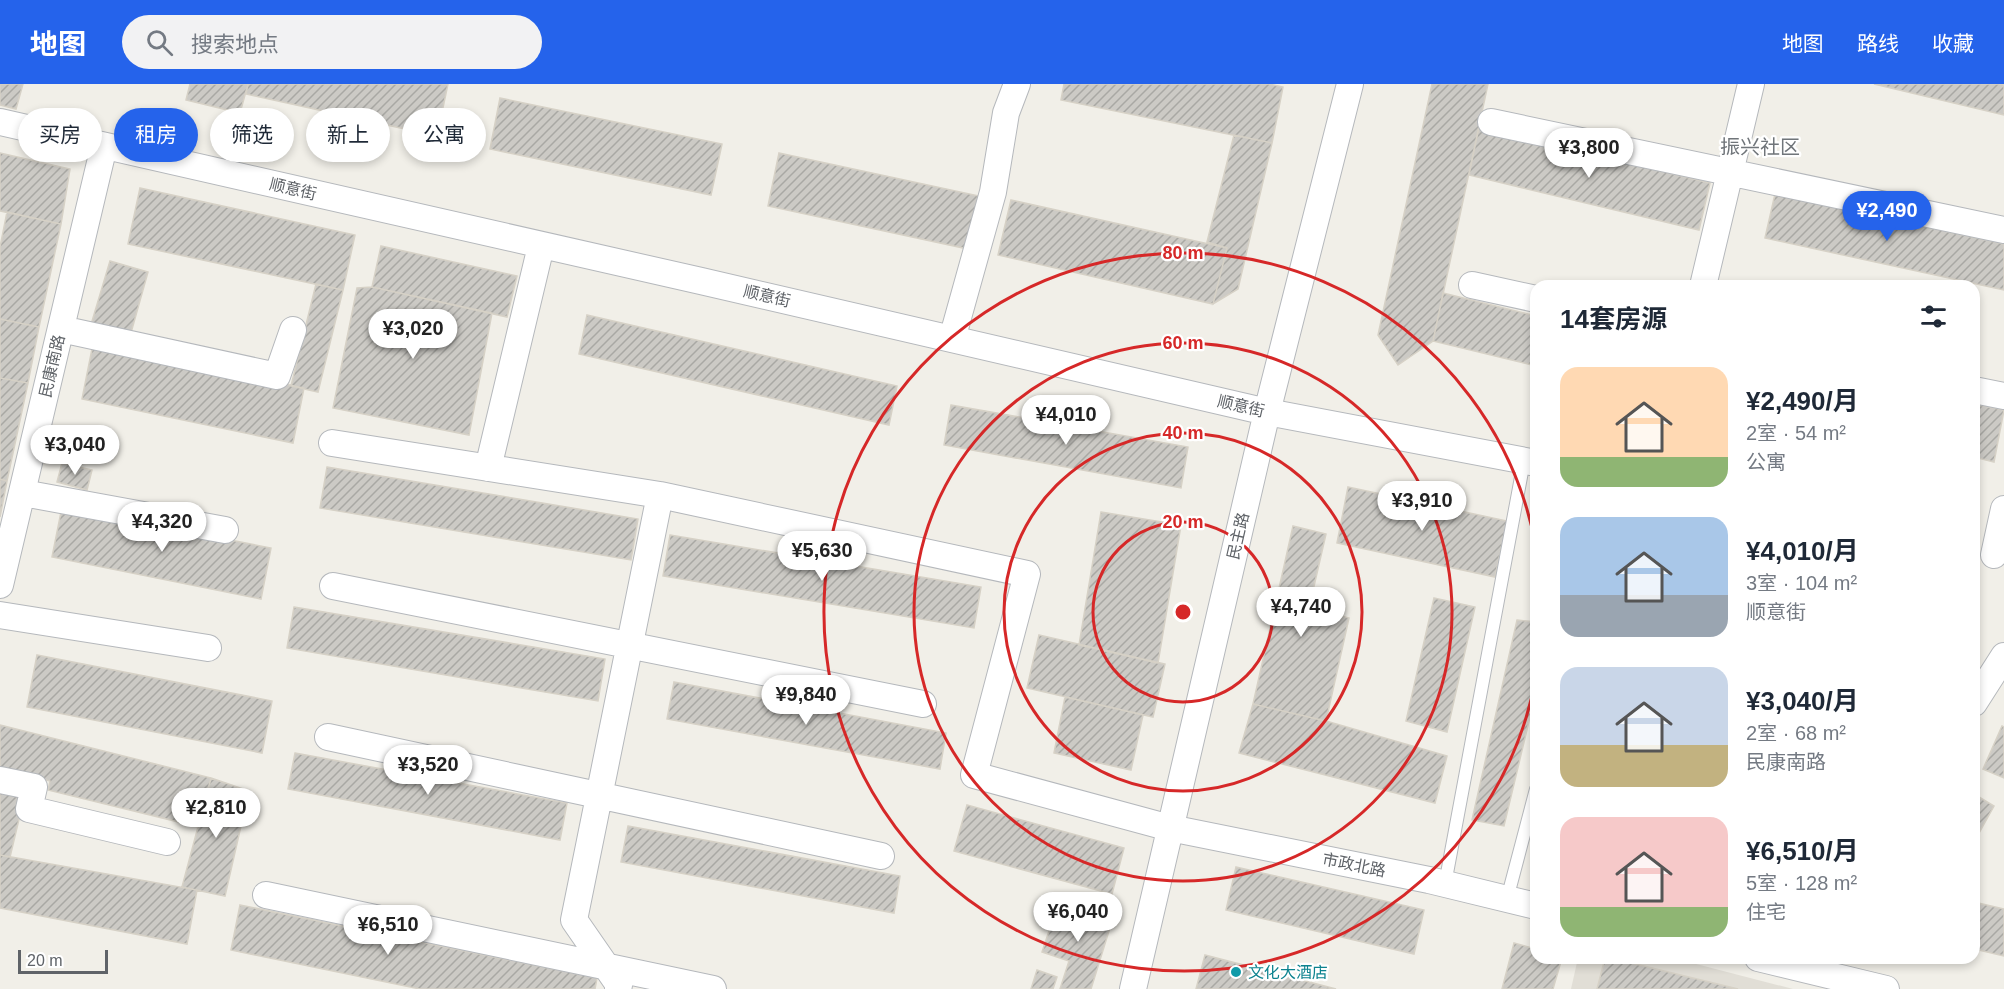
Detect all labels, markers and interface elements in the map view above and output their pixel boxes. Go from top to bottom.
search box [122,15,542,69]
icon: search [143,26,176,59]
text: 地图 [30,29,86,60]
text: 搜索地点 [191,32,279,57]
text: 地图 [1782,32,1824,55]
text: 路线 [1857,32,1899,55]
text: 收藏 [1932,32,1974,55]
chip: 买房 [18,108,102,162]
chip: 租房 [114,108,198,162]
chip: 筛选 [210,108,294,162]
chip: 新上 [306,108,390,162]
chip: 公寓 [402,108,486,162]
pin: ¥3,800 [1540,128,1638,179]
text: ¥3,800 [1558,136,1620,158]
district label: 振兴社区 [1720,136,1800,158]
street label: 顺意街 [268,175,318,203]
pin: ¥2,490 [1838,191,1936,242]
text: ¥2,490 [1856,199,1918,221]
text: 80 m [1162,243,1204,263]
street label: 顺意街 [742,282,792,310]
icon: filters [1917,300,1950,333]
text: 14套房源 [1560,304,1667,334]
pin: ¥3,020 [364,309,462,360]
text: ¥3,020 [382,317,444,339]
street label: 民康南路 [37,333,67,399]
text: 60 m [1162,333,1204,353]
text: ¥2,490/月 [1746,386,1859,416]
icon: home [1608,391,1680,463]
street label: 顺意街 [1216,392,1266,420]
pin: ¥4,010 [1017,395,1115,446]
text: ¥4,010 [1035,403,1097,425]
text: 2室 · 54 m² [1746,422,1846,444]
text: 40 m [1162,423,1204,443]
pin: ¥3,040 [26,425,124,476]
text: ¥3,040 [44,433,106,455]
text: 公寓 [1746,451,1786,473]
pin: ¥3,910 [1373,481,1471,532]
text: ¥3,910 [1391,489,1453,511]
pin: ¥4,320 [113,502,211,553]
text: ¥4,320 [131,510,193,532]
street label: 民主路 [1224,511,1252,561]
text: 20 m [1162,512,1204,532]
pin: ¥5,630 [773,531,871,582]
text: ¥4,010/月 [1746,536,1859,566]
text: ¥5,630 [791,539,853,561]
icon: home [1608,541,1680,613]
text: 3室 · 104 m² [1746,572,1857,594]
pin: ¥4,740 [1252,587,1350,638]
text: ¥4,740 [1270,595,1332,617]
text: 顺意街 [1746,601,1806,623]
centre of rings [1173,602,1193,622]
pin: ¥9,840 [757,675,855,726]
text: ¥9,840 [775,683,837,705]
text: ¥3,040/月 [1746,686,1859,716]
icon: home [1608,691,1680,763]
text: 2室 · 68 m² [1746,722,1846,744]
pin: ¥3,520 [379,745,477,796]
text: 民康南路 [1746,751,1826,773]
text: ¥3,520 [397,753,459,775]
pin: ¥2,810 [167,788,265,839]
text: ¥2,810 [185,796,247,818]
text: ¥6,510/月 [1746,836,1859,866]
icon: home [1608,841,1680,913]
street label: 市政北路 [1321,851,1387,879]
text: 5室 · 128 m² [1746,872,1857,894]
pin: ¥6,040 [1029,892,1127,943]
text: ¥6,040 [1047,900,1109,922]
text: 住宅 [1746,901,1786,923]
pin: ¥6,510 [339,905,437,956]
text: ¥6,510 [357,913,419,935]
scale bar [18,947,108,974]
text: 20 m [27,952,63,969]
place label: 文化大酒店 [1248,964,1328,981]
marker: 文化大酒店 [1229,965,1243,979]

